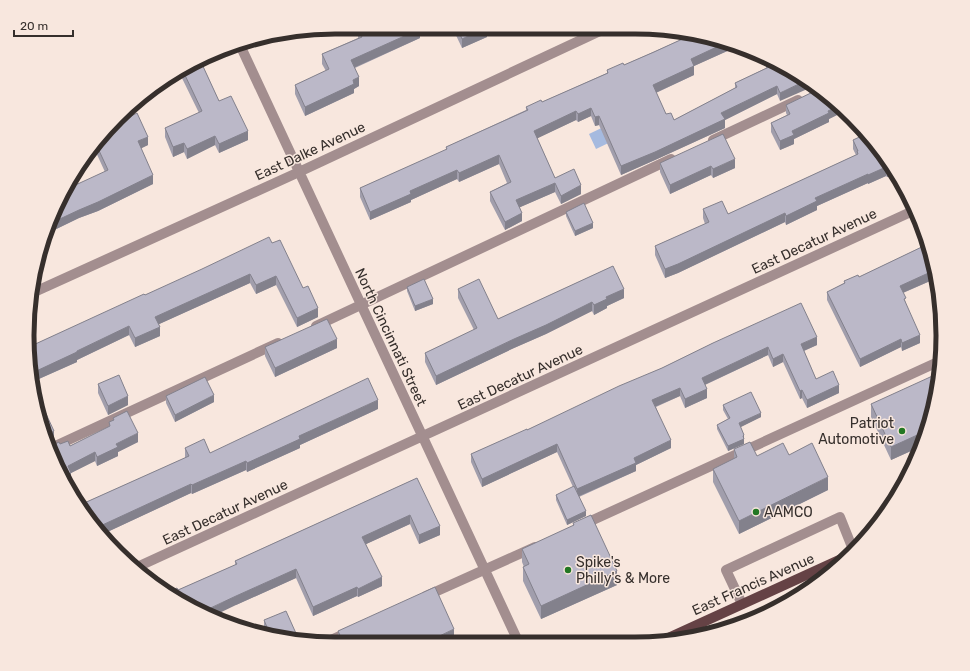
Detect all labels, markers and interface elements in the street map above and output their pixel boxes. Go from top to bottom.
scale bar [14,12,73,38]
text: 20 m [20,19,48,33]
street label: East Dalke Avenue [252,118,368,184]
street label: East Decatur Avenue [749,205,880,278]
street label: North Cincinnati Street [351,266,430,409]
street label: East Decatur Avenue [455,341,586,414]
place label: Patriot Automotive [818,415,895,448]
marker: Patriot Automotive [897,426,907,436]
street label: East Decatur Avenue [160,476,291,549]
place label: AAMCO [764,504,813,521]
marker: AAMCO [751,507,761,517]
street label: East Francis Avenue [689,550,817,619]
place label: Spike's Philly's & More [576,554,670,587]
marker: Spike's Philly's & More [563,565,573,575]

